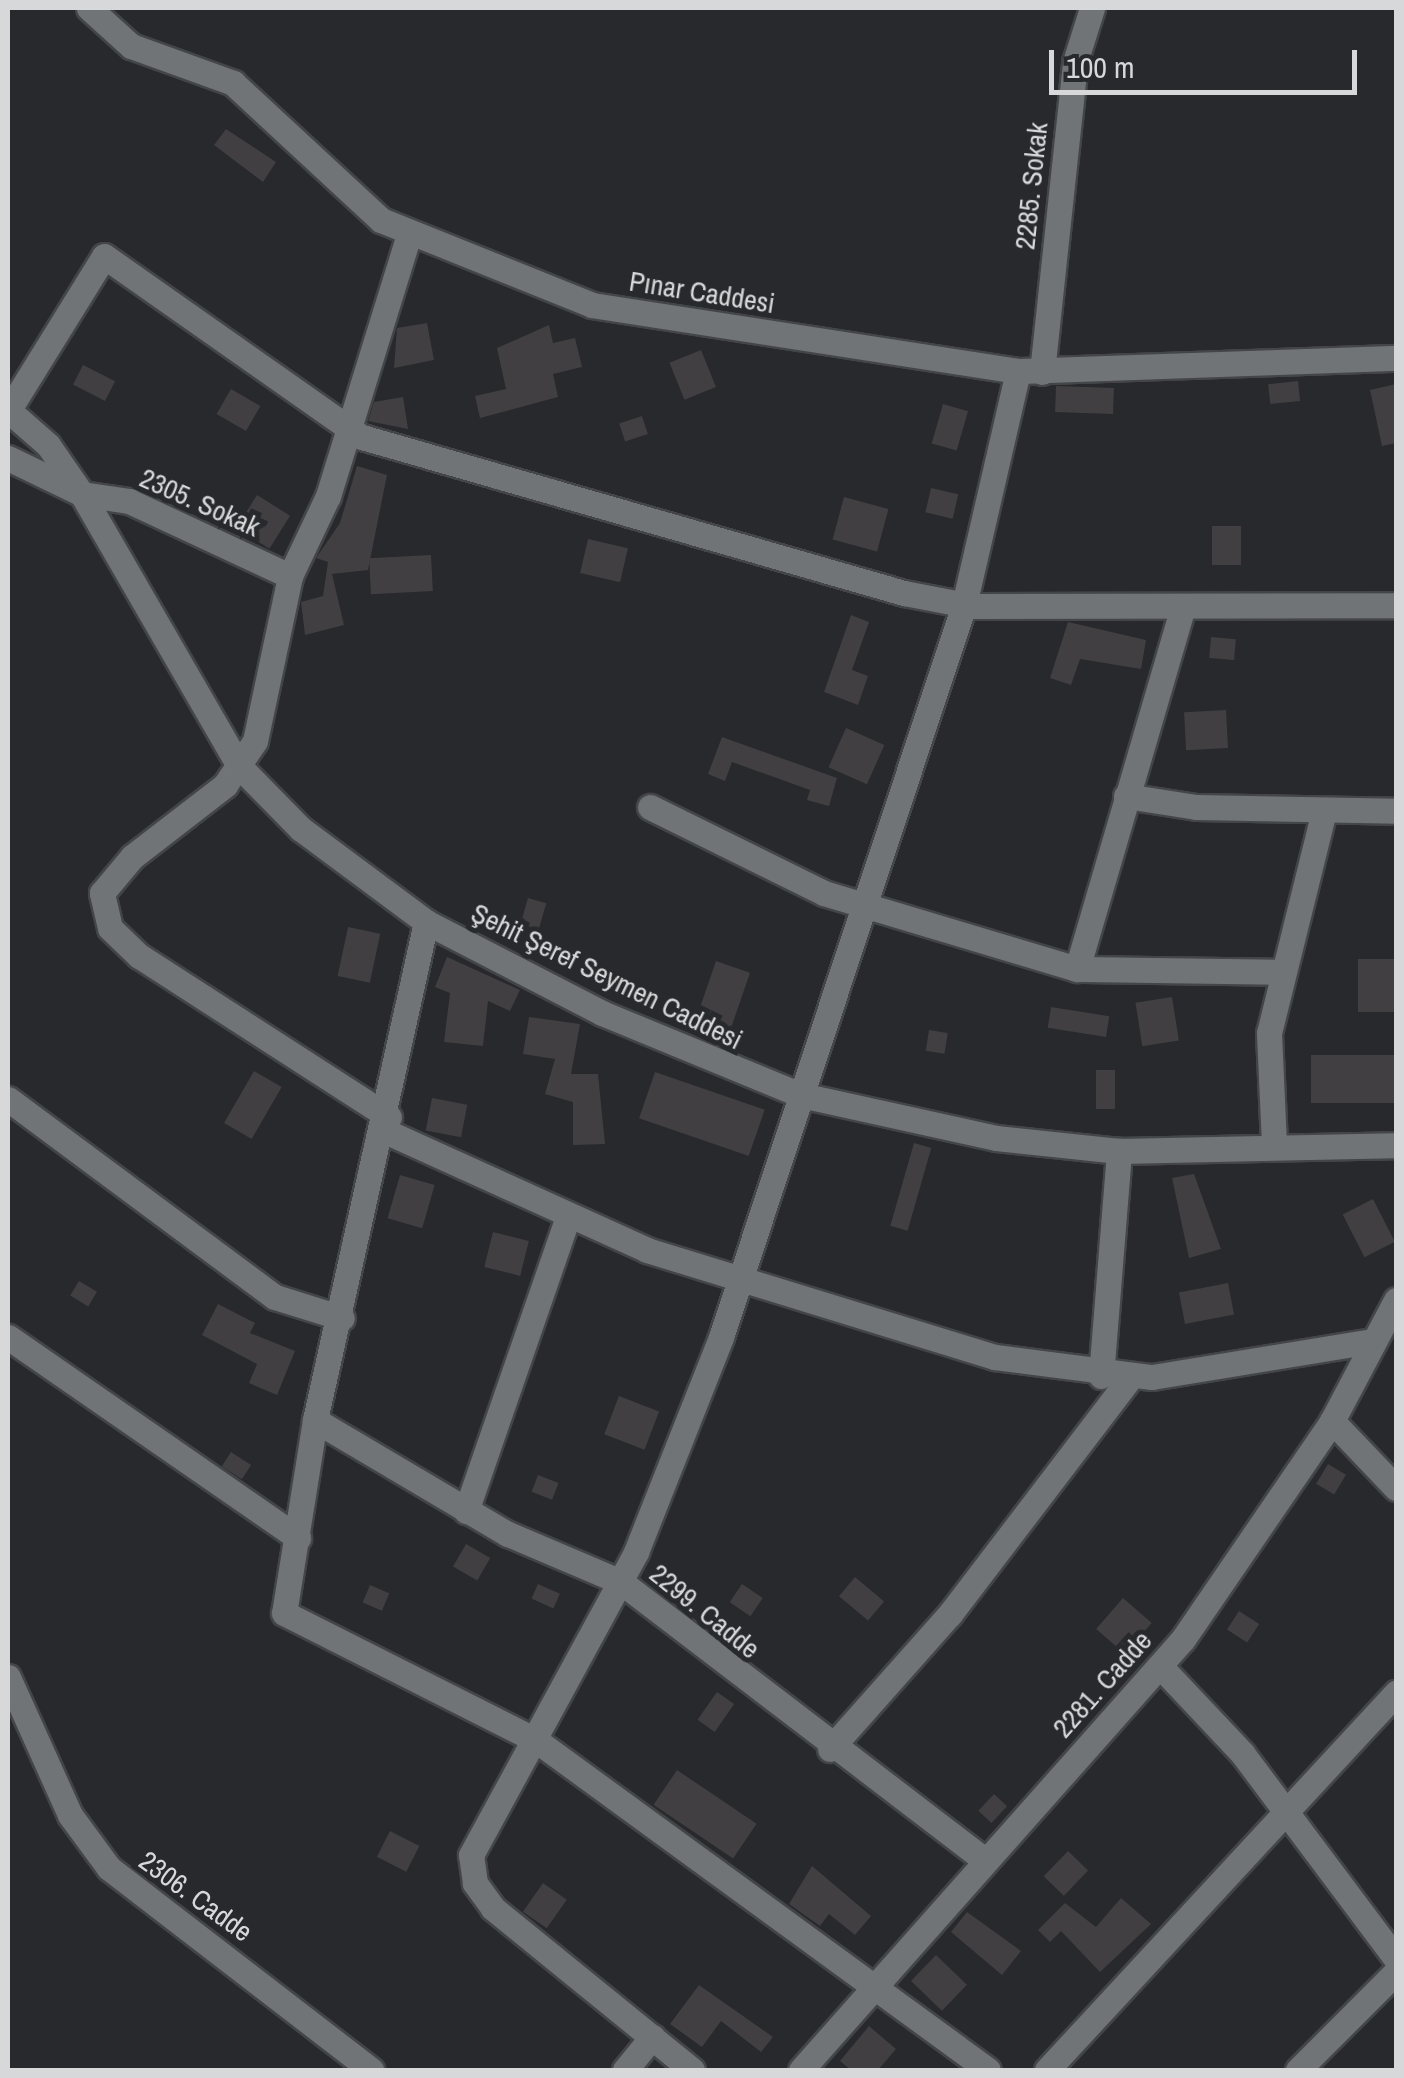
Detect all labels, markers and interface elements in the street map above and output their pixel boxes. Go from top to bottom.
scale bar [1054,30,1362,92]
text: 100 m [1066,47,1134,87]
street label: 2285. Sokak [1008,121,1054,251]
street label: Pınar Caddesi [627,264,777,320]
street label: 2305. Sokak [135,461,265,543]
street label: Şehit Şeref Seymen Caddesi [466,896,748,1056]
street label: 2299. Cadde [643,1557,767,1665]
street label: 2281. Cadde [1046,1624,1158,1744]
street label: 2306. Cadde [133,1844,259,1948]

